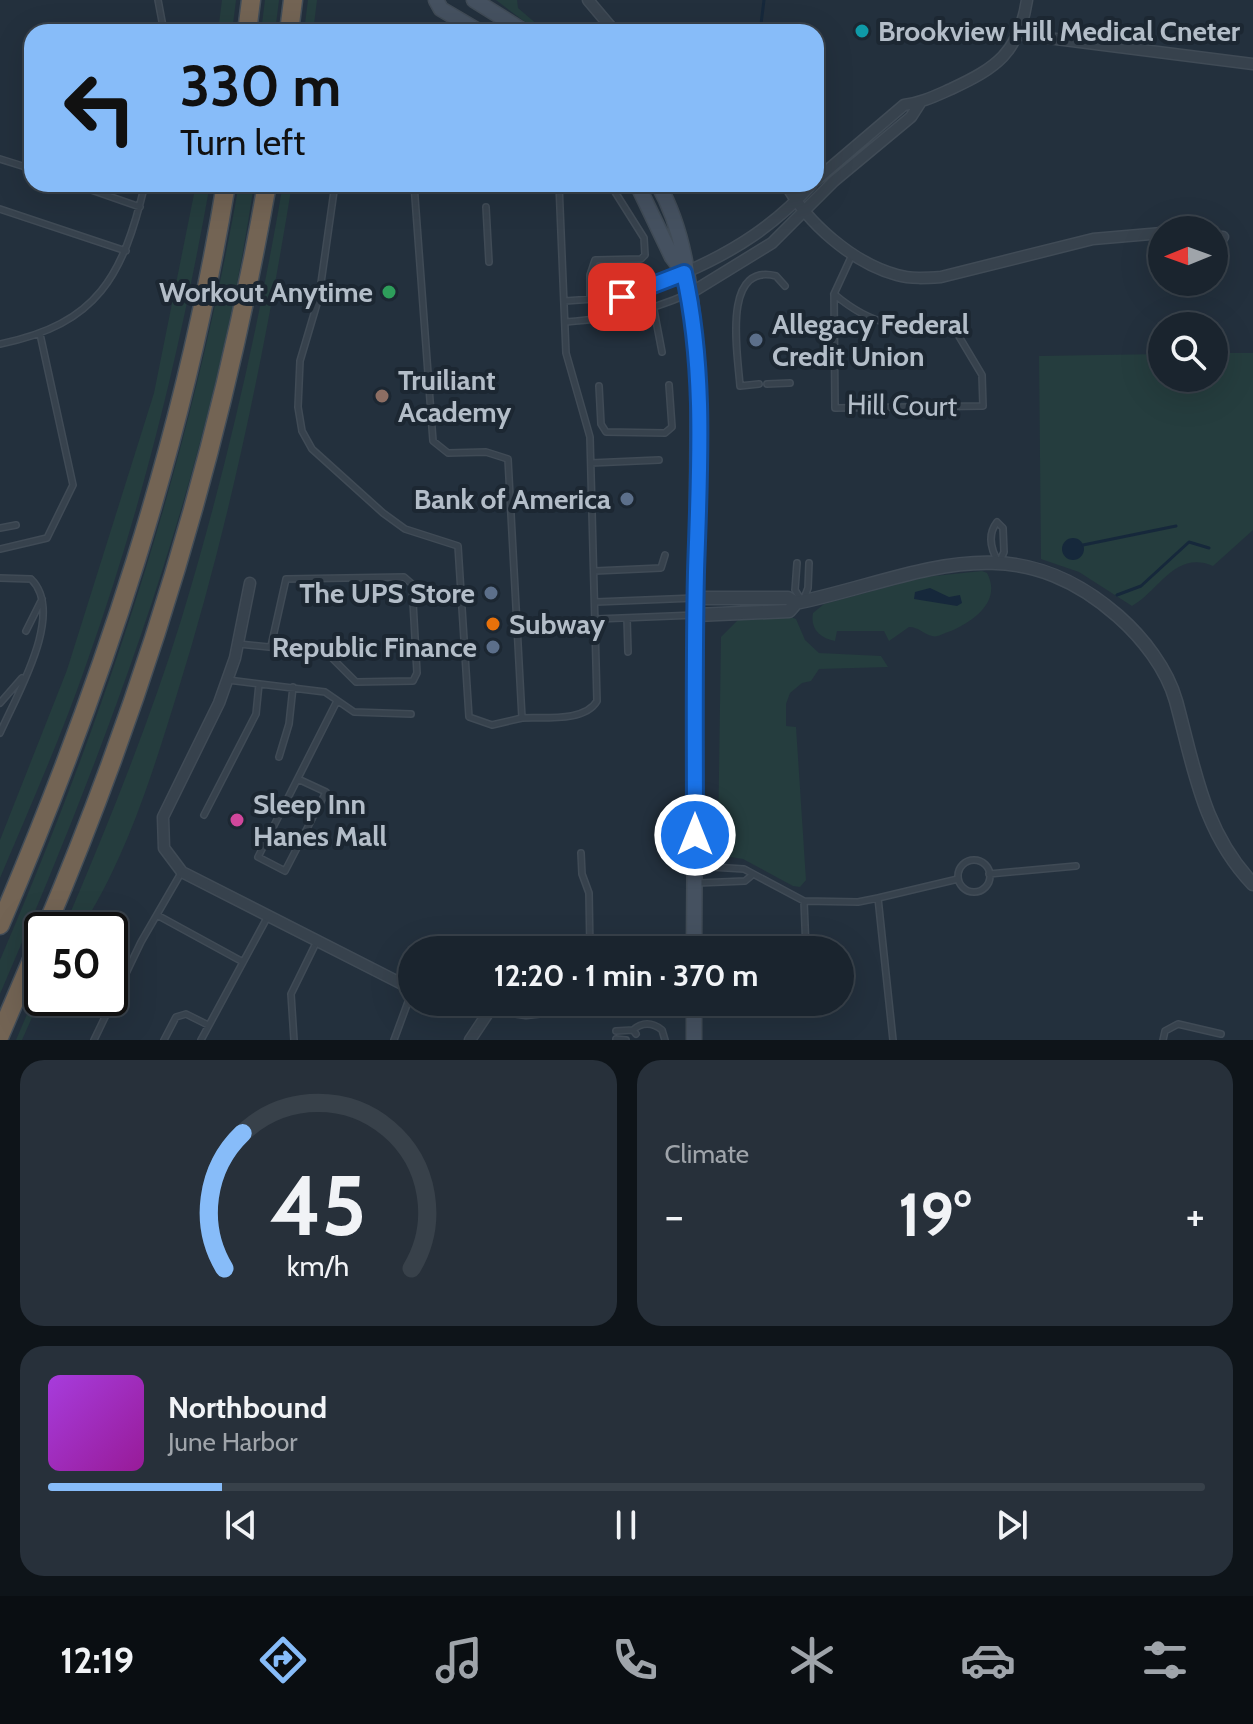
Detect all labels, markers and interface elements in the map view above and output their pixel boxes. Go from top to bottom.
place label: Brookview Hill Medical Cneter [878,14,1241,48]
marker: Brookview Hill Medical Cneter [853,22,871,40]
text: 330 m [180,52,341,120]
icon: left [48,56,152,160]
text: Turn left [180,120,305,164]
north arrow [1148,216,1228,296]
map controls [1148,216,1228,392]
pin [588,263,656,331]
place label: Workout Anytime [159,275,373,309]
icon: arrive [600,275,644,319]
marker: Workout Anytime [380,283,398,301]
place label: Allegacy Federal Credit Union [772,307,969,373]
button: search [1148,312,1228,392]
marker: Allegacy Federal Credit Union [747,331,765,349]
place label: Truiliant Academy [398,363,511,429]
marker: Truiliant Academy [373,387,391,405]
street label: Hill Court [847,387,957,423]
place label: Bank of America [414,482,611,516]
marker: Bank of America [618,490,636,508]
place label: The UPS Store [299,576,475,610]
marker: The UPS Store [482,584,500,602]
place label: Subway [509,607,605,641]
marker: Subway [484,615,502,633]
place label: Republic Finance [272,630,477,664]
marker: Republic Finance [484,638,502,656]
place label: Sleep Inn Hanes Mall [253,787,387,853]
position arrow [653,793,737,877]
marker: Sleep Inn Hanes Mall [228,811,246,829]
speed limit sign: 50 [24,912,128,1016]
text: 12:20 · 1 min · 370 m [494,957,758,994]
text: Climate [665,1138,749,1170]
text: 45 [270,1155,366,1256]
text: 19° [898,1178,971,1251]
text: − [665,1189,684,1242]
text: + [1186,1189,1205,1242]
text: km/h [287,1248,350,1283]
text: Northbound [168,1389,327,1426]
text: June Harbor [168,1426,297,1458]
icon: previous [219,1503,263,1547]
icon: pause [604,1503,648,1547]
icon: next [990,1503,1034,1547]
icon: directions [255,1632,311,1688]
icon: music [431,1632,487,1688]
icon: phone [607,1632,663,1688]
icon: climate [784,1632,840,1688]
icon: car [960,1632,1016,1688]
icon: filters [1137,1632,1193,1688]
text: 12:19 [60,1638,134,1682]

